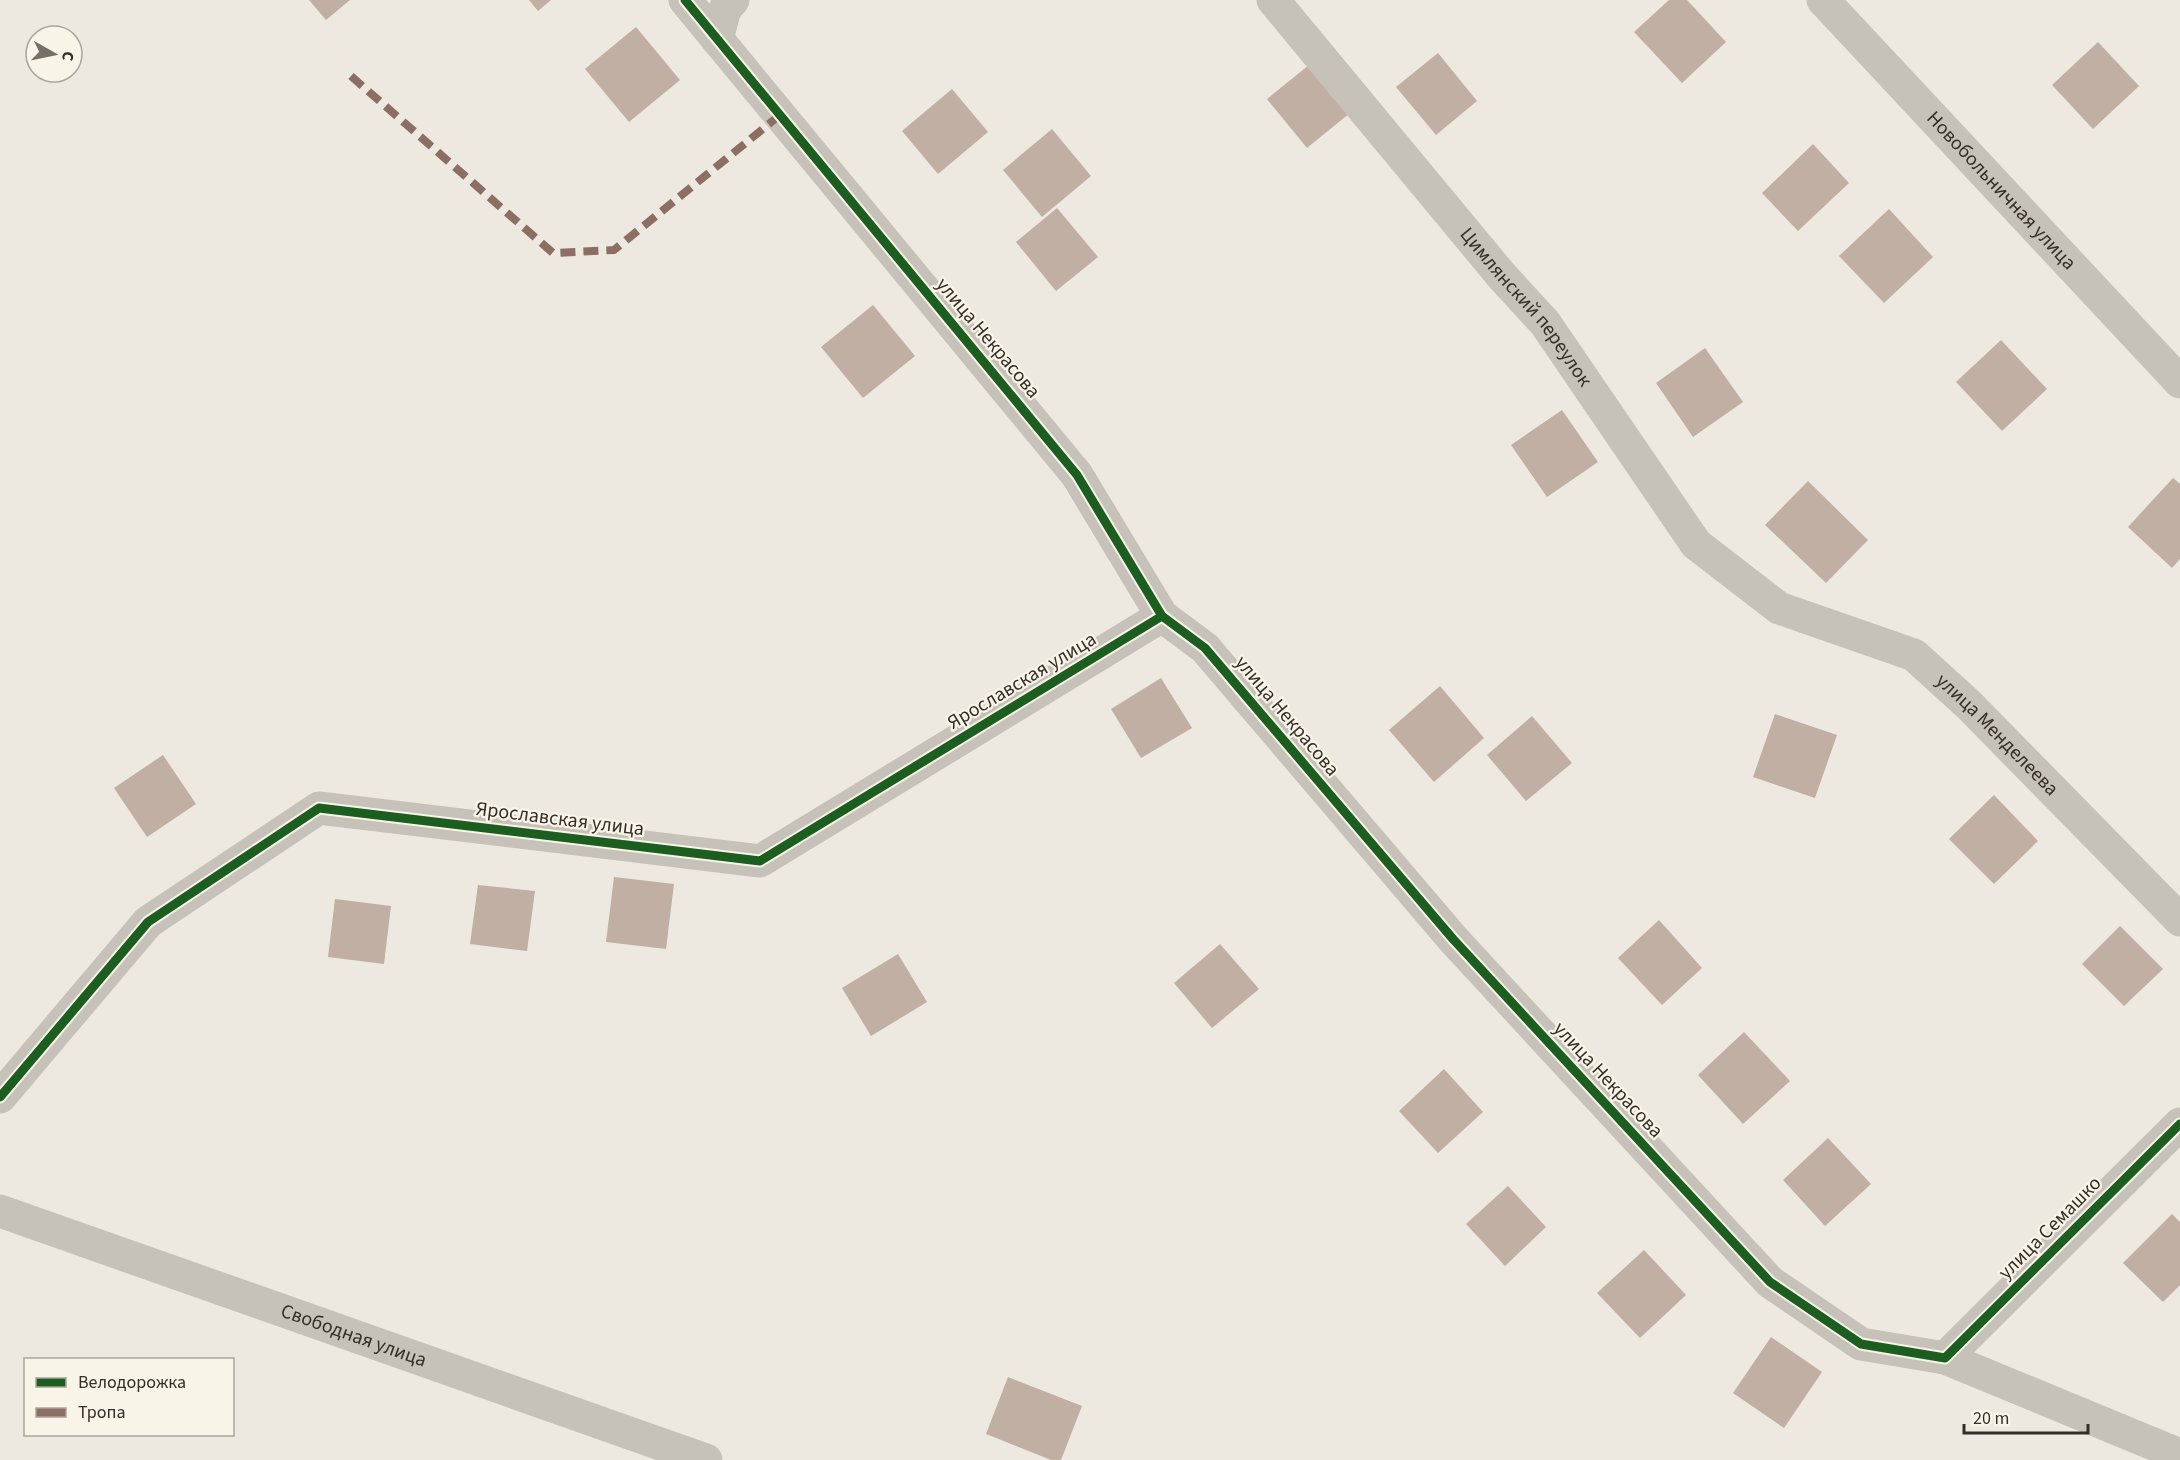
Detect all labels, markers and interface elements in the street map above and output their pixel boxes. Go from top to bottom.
north arrow [24,24,84,84]
text: С [56,50,79,63]
street label: Новобольничная улица [1920,105,2082,276]
street label: Цимлянский переулок [1453,221,1599,392]
street label: улица Некрасова [929,272,1047,404]
street label: Ярославская улица [942,625,1102,737]
street label: улица Некрасова [1228,650,1346,782]
street label: улица Менделеева [1929,667,2065,802]
street label: Ярославская улица [474,795,646,843]
street label: улица Некрасова [1547,1016,1669,1144]
street label: улица Семашко [1992,1170,2108,1286]
street label: Свободная улица [277,1297,430,1374]
legend [24,1358,234,1436]
text: Велодорожка [78,1370,186,1395]
scale bar [1964,1397,2088,1435]
text: Тропа [78,1400,126,1425]
text: 20 m [1973,1406,2009,1431]

